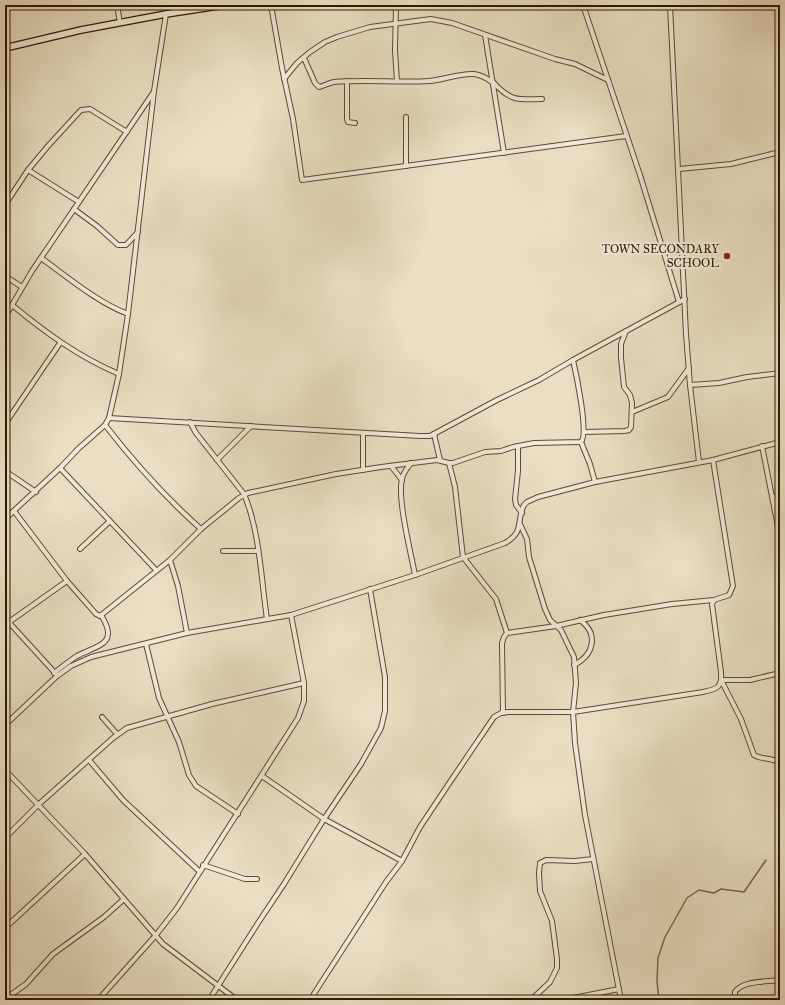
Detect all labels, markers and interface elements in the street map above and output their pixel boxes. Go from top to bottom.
place label: TOWN SECONDARY SCHOOL [602,242,719,270]
marker: TOWN SECONDARY SCHOOL [722,251,732,261]

